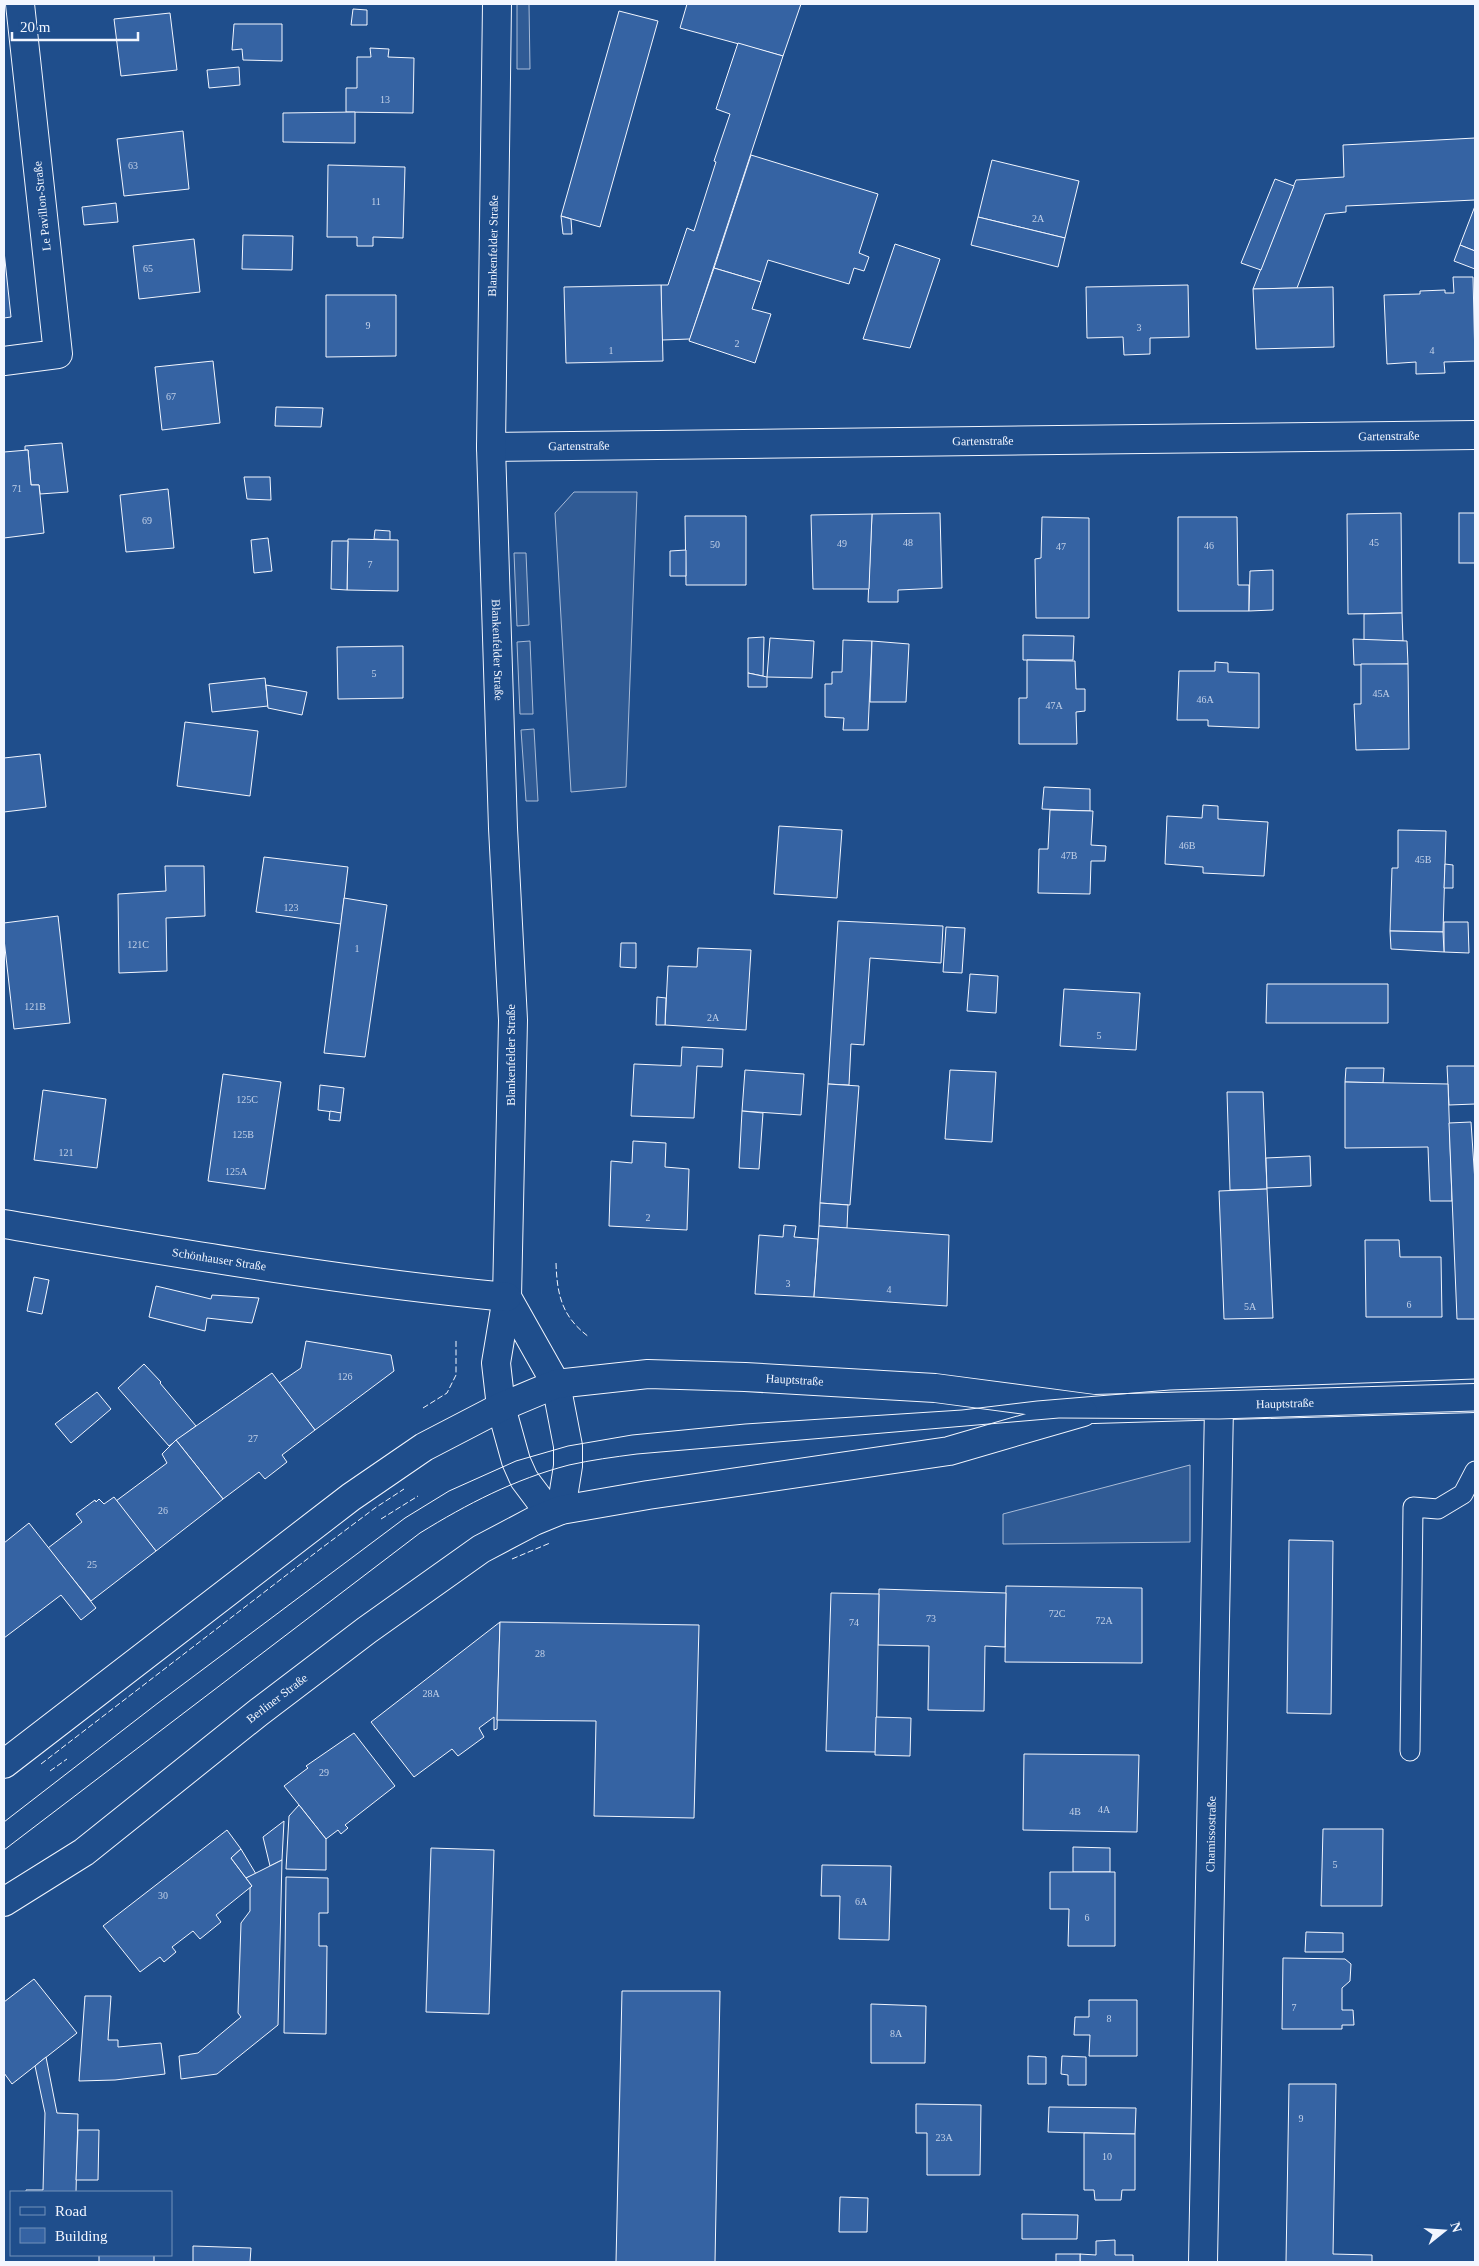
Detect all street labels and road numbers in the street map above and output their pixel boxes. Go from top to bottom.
street label: Le Pavillon-Straße [30,160,54,252]
street label: Blankenfelder Straße [485,195,501,297]
street label: Gartenstraße [1358,429,1420,443]
street label: Gartenstraße [952,434,1014,448]
street label: Gartenstraße [548,439,610,453]
street label: Blankenfelder Straße [489,599,506,701]
street label: Blankenfelder Straße [504,1004,518,1106]
street label: Schönhauser Straße [171,1245,267,1274]
street label: Hauptstraße [765,1371,824,1389]
street label: Hauptstraße [1256,1396,1314,1411]
street label: Berliner Straße [244,1671,310,1726]
street label: Chamissostraße [1203,1796,1219,1872]

